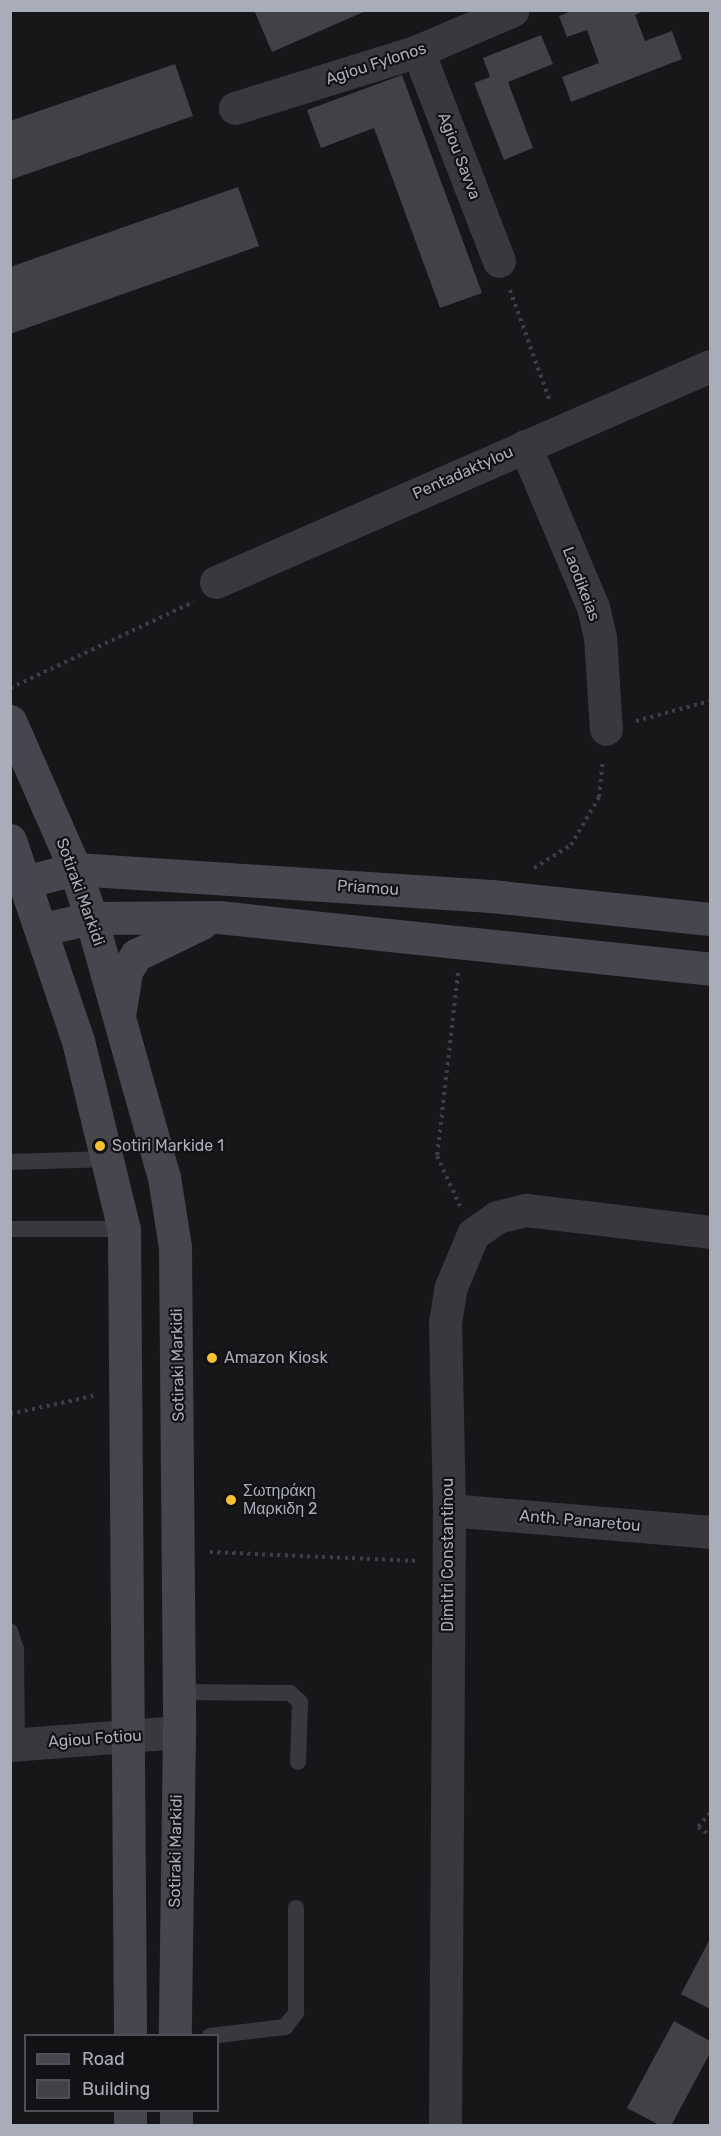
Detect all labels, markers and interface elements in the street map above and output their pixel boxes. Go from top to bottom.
street label: Agiou Fylonos [323,39,429,89]
street label: Agiou Savva [434,110,484,202]
street label: Pentadaktylou [410,442,516,504]
street label: Laodikeias [558,544,604,624]
street label: Sotiraki Markidi [52,836,108,948]
street label: Priamou [336,876,400,900]
place label: Sotiri Markide 1 [112,1136,224,1156]
marker: Sotiri Markide 1 [93,1139,107,1153]
street label: Sotiraki Markidi [167,1308,189,1422]
place label: Amazon Kiosk [224,1348,328,1368]
marker: Amazon Kiosk [205,1351,219,1365]
street label: Dimitri Constantinou [438,1478,458,1632]
place label: Σωτηράκη Μαρκιδη 2 [243,1481,317,1519]
marker: Σωτηράκη Μαρκιδη 2 [224,1493,238,1507]
street label: Anth. Panaretou [519,1506,641,1536]
street label: Agiou Fotiou [47,1726,143,1752]
street label: Sotiraki Markidi [165,1794,187,1908]
legend [24,2034,219,2112]
text: Road [82,2048,125,2070]
text: Building [82,2078,150,2100]

